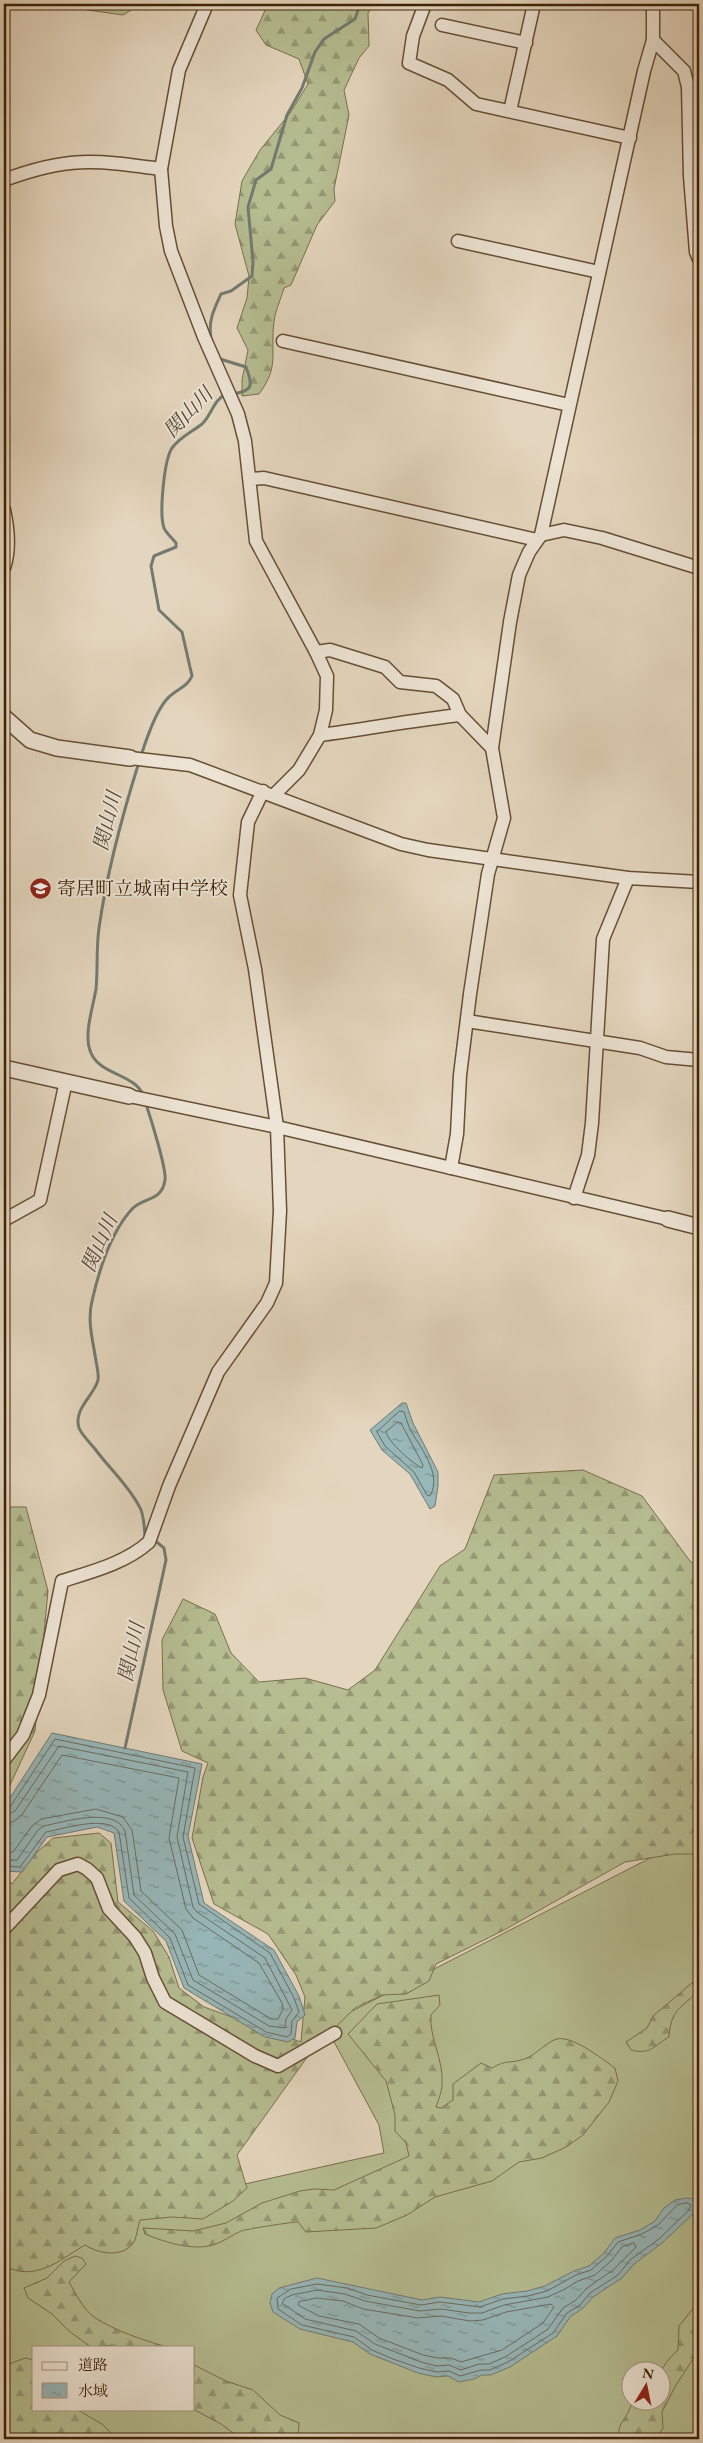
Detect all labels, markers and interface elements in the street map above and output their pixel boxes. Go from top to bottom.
water label: 関山川 [158,380,220,443]
water label: 関山川 [87,787,127,853]
school or university icon: 寄居町立城南中学校 [29,876,53,900]
place label: 寄居町立城南中学校 [57,876,228,901]
water label: 関山川 [75,1208,124,1276]
water label: 関山川 [112,1618,150,1684]
legend [32,2346,195,2410]
text: 道路 [78,2355,108,2374]
north arrow [620,2360,670,2410]
text: N [641,2363,656,2383]
text: 水域 [78,2381,108,2400]

